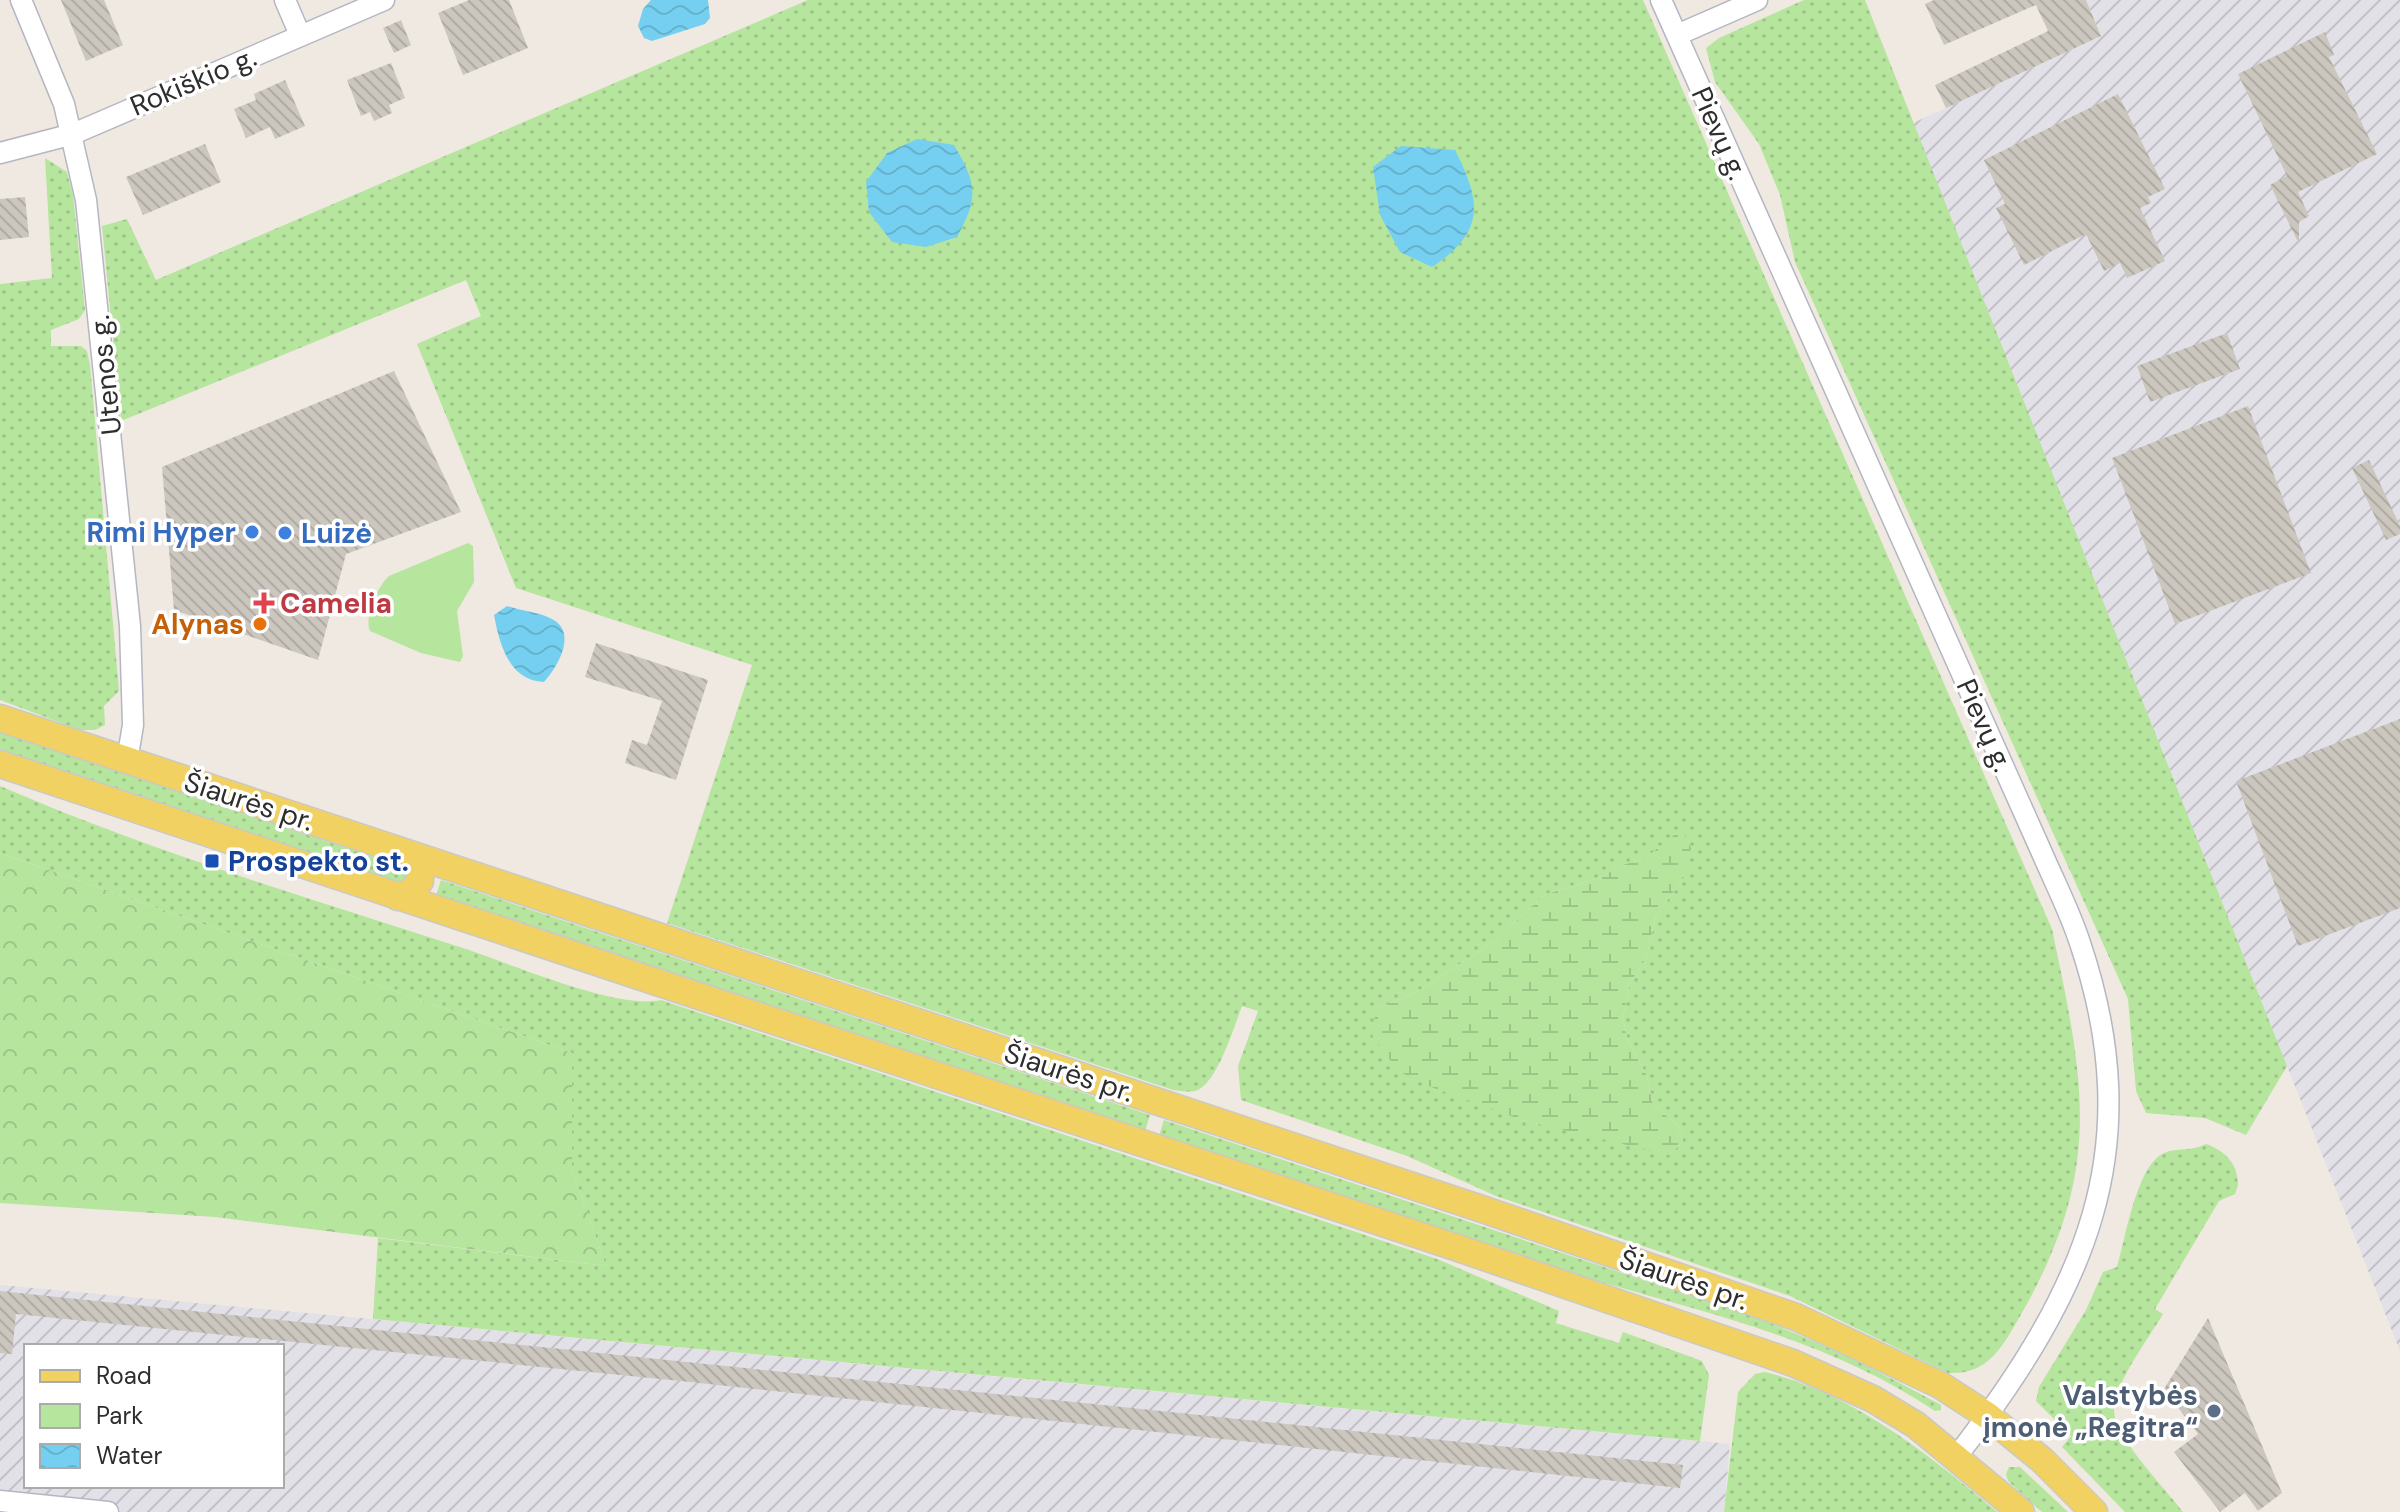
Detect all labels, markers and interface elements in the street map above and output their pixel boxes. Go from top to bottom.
street label: Rokiškio g. [125,38,262,125]
street label: Pievų g. [1683,81,1756,185]
street label: Utenos g. [81,313,130,437]
place label: Rimi Hyper [87,514,236,551]
place label: Luizė [301,515,372,552]
marker: Rimi Hyper [243,523,261,541]
marker: Luizė [276,524,294,542]
place label: Camelia [280,585,392,622]
marker: Camelia [255,594,273,612]
place label: Alynas [151,606,244,643]
marker: Alynas [251,615,269,633]
street label: Pievų g. [1948,673,2021,777]
street label: Šiaurės pr. [180,763,318,840]
place label: Prospekto st. [228,843,409,880]
marker: Prospekto st. [203,852,221,870]
street label: Šiaurės pr. [1000,1034,1138,1111]
street label: Šiaurės pr. [1615,1240,1753,1319]
legend [24,1344,284,1488]
text: Road [96,1360,152,1391]
place label: Valstybės įmonė „Regitra“ [1982,1377,2198,1446]
text: Park [96,1400,143,1431]
marker: Valstybės įmonė „Regitra“ [2205,1402,2223,1420]
text: Water [96,1440,162,1471]

